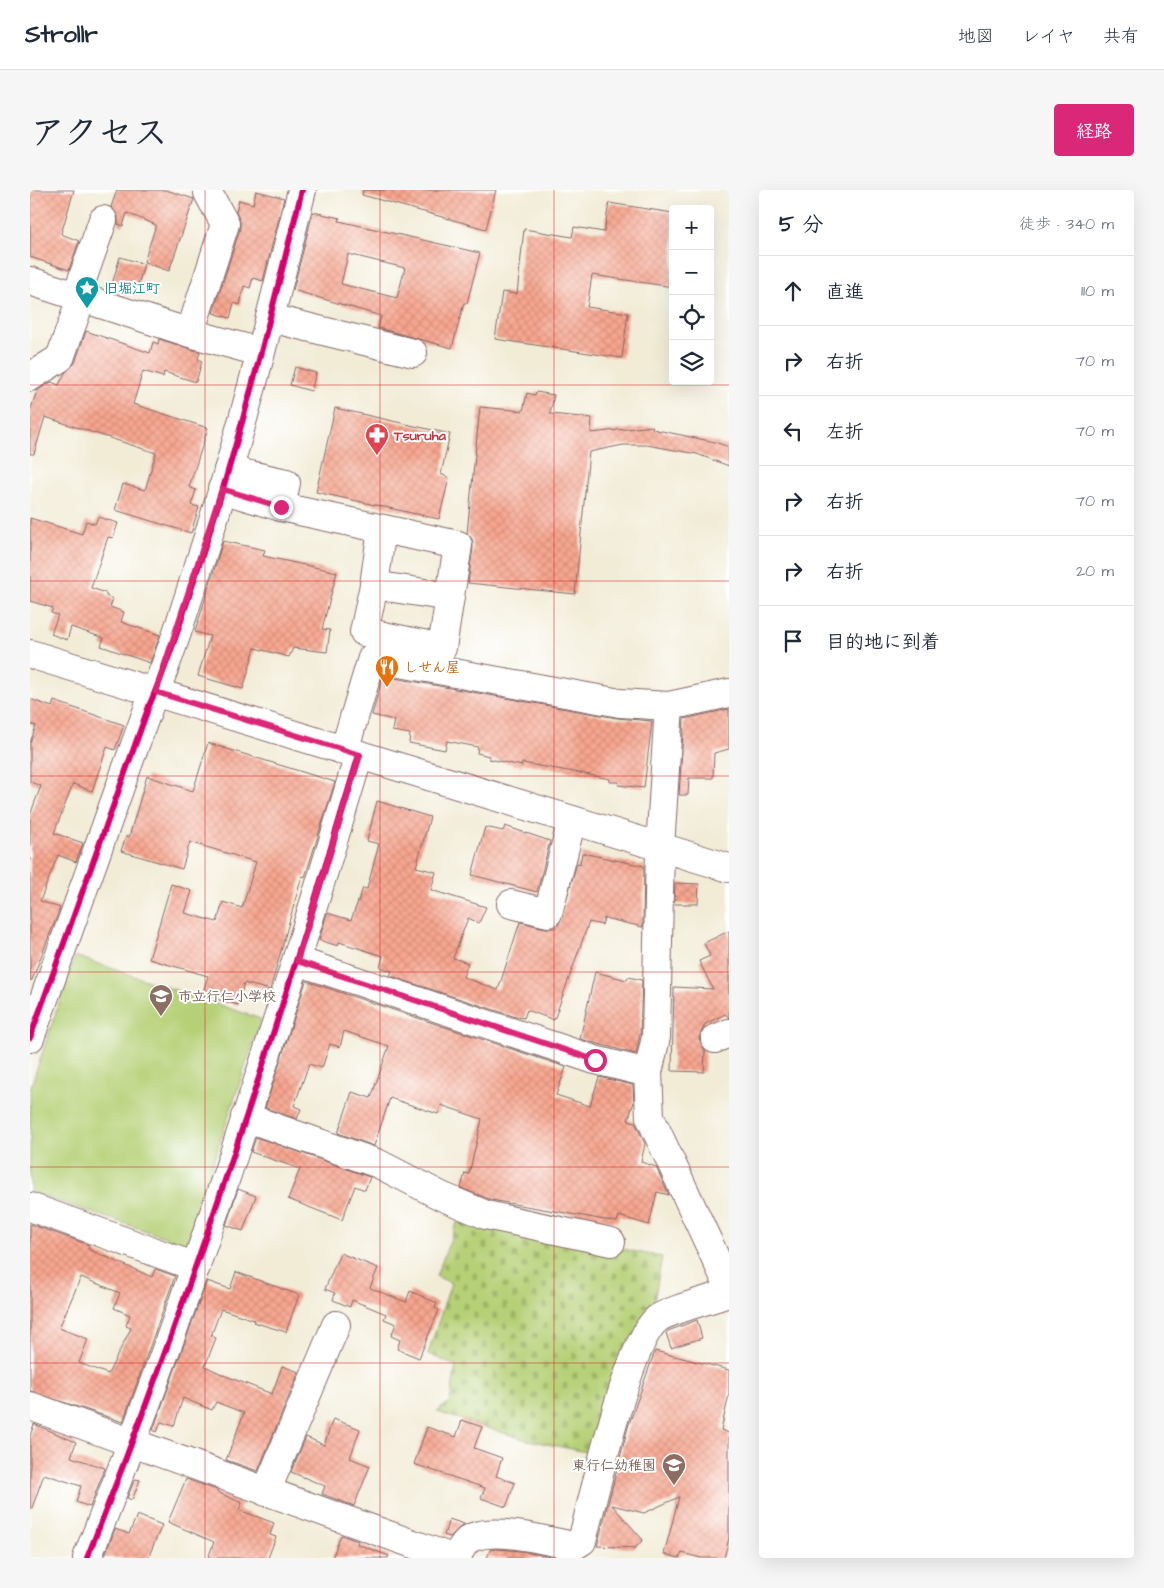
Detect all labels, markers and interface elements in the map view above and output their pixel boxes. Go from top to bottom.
text: Strollr [25,18,98,52]
text: 地図 [958,24,994,49]
text: レイヤ [1022,24,1075,49]
text: 共有 [1103,24,1139,49]
button: 経路 [1054,104,1134,156]
text: アクセス [30,109,168,158]
map controls [669,205,714,385]
button: + [669,205,714,250]
text: 5 分 [779,210,823,239]
text: 徒歩 · 340 m [1019,213,1114,235]
button: − [669,250,714,295]
place icon: 旧堀江町 [74,275,100,309]
icon: ahead [779,277,807,305]
place label: 旧堀江町 [104,279,160,299]
text: 直進 [826,279,864,306]
text: 110 m [1081,280,1114,302]
button: locate [669,295,714,340]
button: layers [669,340,714,385]
icon: right [779,347,807,375]
text: 右折 [826,349,864,376]
text: 70 m [1075,350,1114,372]
icon: left [779,417,807,445]
text: 左折 [826,419,864,446]
text: 70 m [1075,420,1114,442]
pharmacy icon: Tsuruha [364,422,390,456]
place label: Tsuruha [393,426,447,446]
icon: right [779,487,807,515]
text: 右折 [826,489,864,516]
text: 70 m [1075,490,1114,512]
route end [270,496,293,519]
icon: right [779,557,807,585]
text: 右折 [826,559,864,586]
text: 20 m [1076,560,1114,582]
icon: arrive [779,627,807,655]
text: 目的地に到着 [826,629,940,656]
restaurant icon: しせん屋 [374,654,400,688]
place label: しせん屋 [404,658,460,678]
school or university icon: 市立行仁小学校 [148,983,174,1017]
place label: 市立行仁小学校 [178,987,276,1007]
route start [584,1049,607,1072]
school or university icon: 東行仁幼稚園 [661,1452,687,1486]
place label: 東行仁幼稚園 [572,1456,656,1476]

